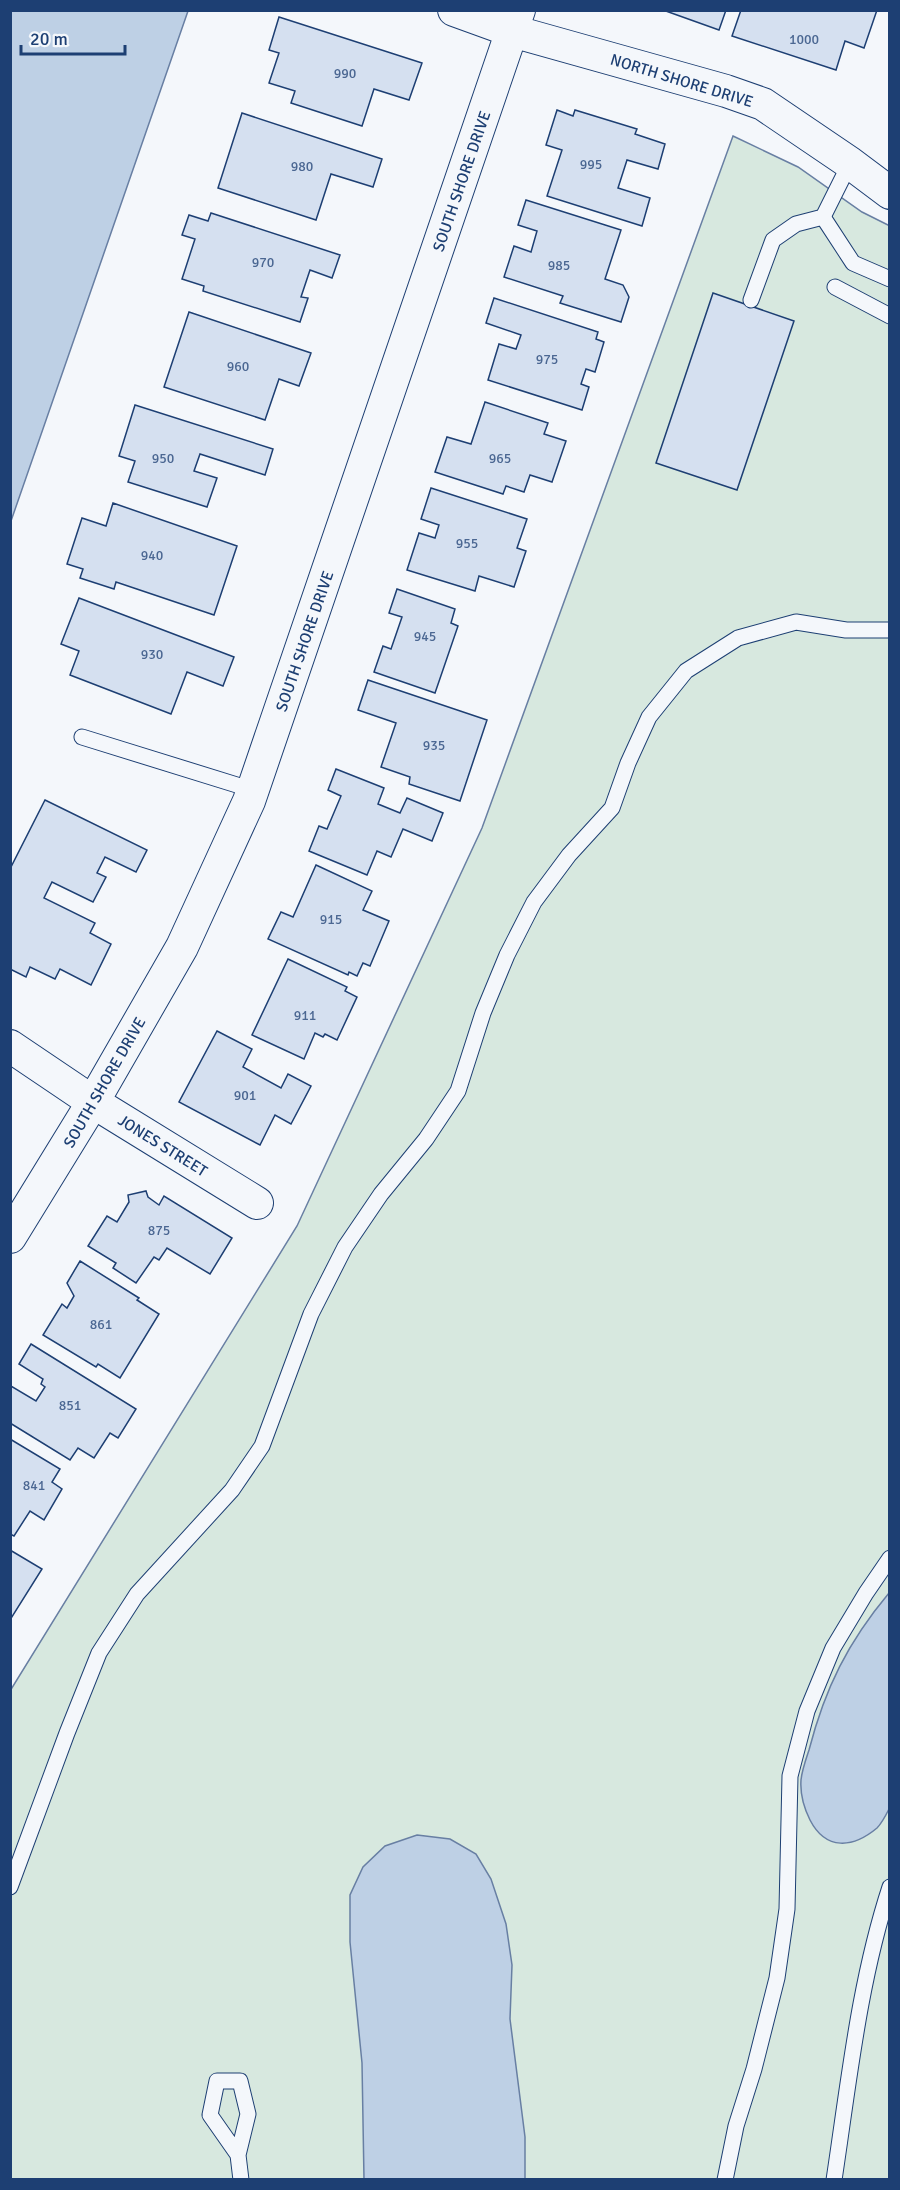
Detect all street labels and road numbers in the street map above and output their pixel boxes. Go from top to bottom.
street label: NORTH SHORE DRIVE [608,50,756,112]
street label: SOUTH SHORE DRIVE [428,108,495,254]
street label: SOUTH SHORE DRIVE [271,568,338,714]
street label: SOUTH SHORE DRIVE [59,1014,150,1151]
street label: JONES STREET [114,1110,211,1181]

